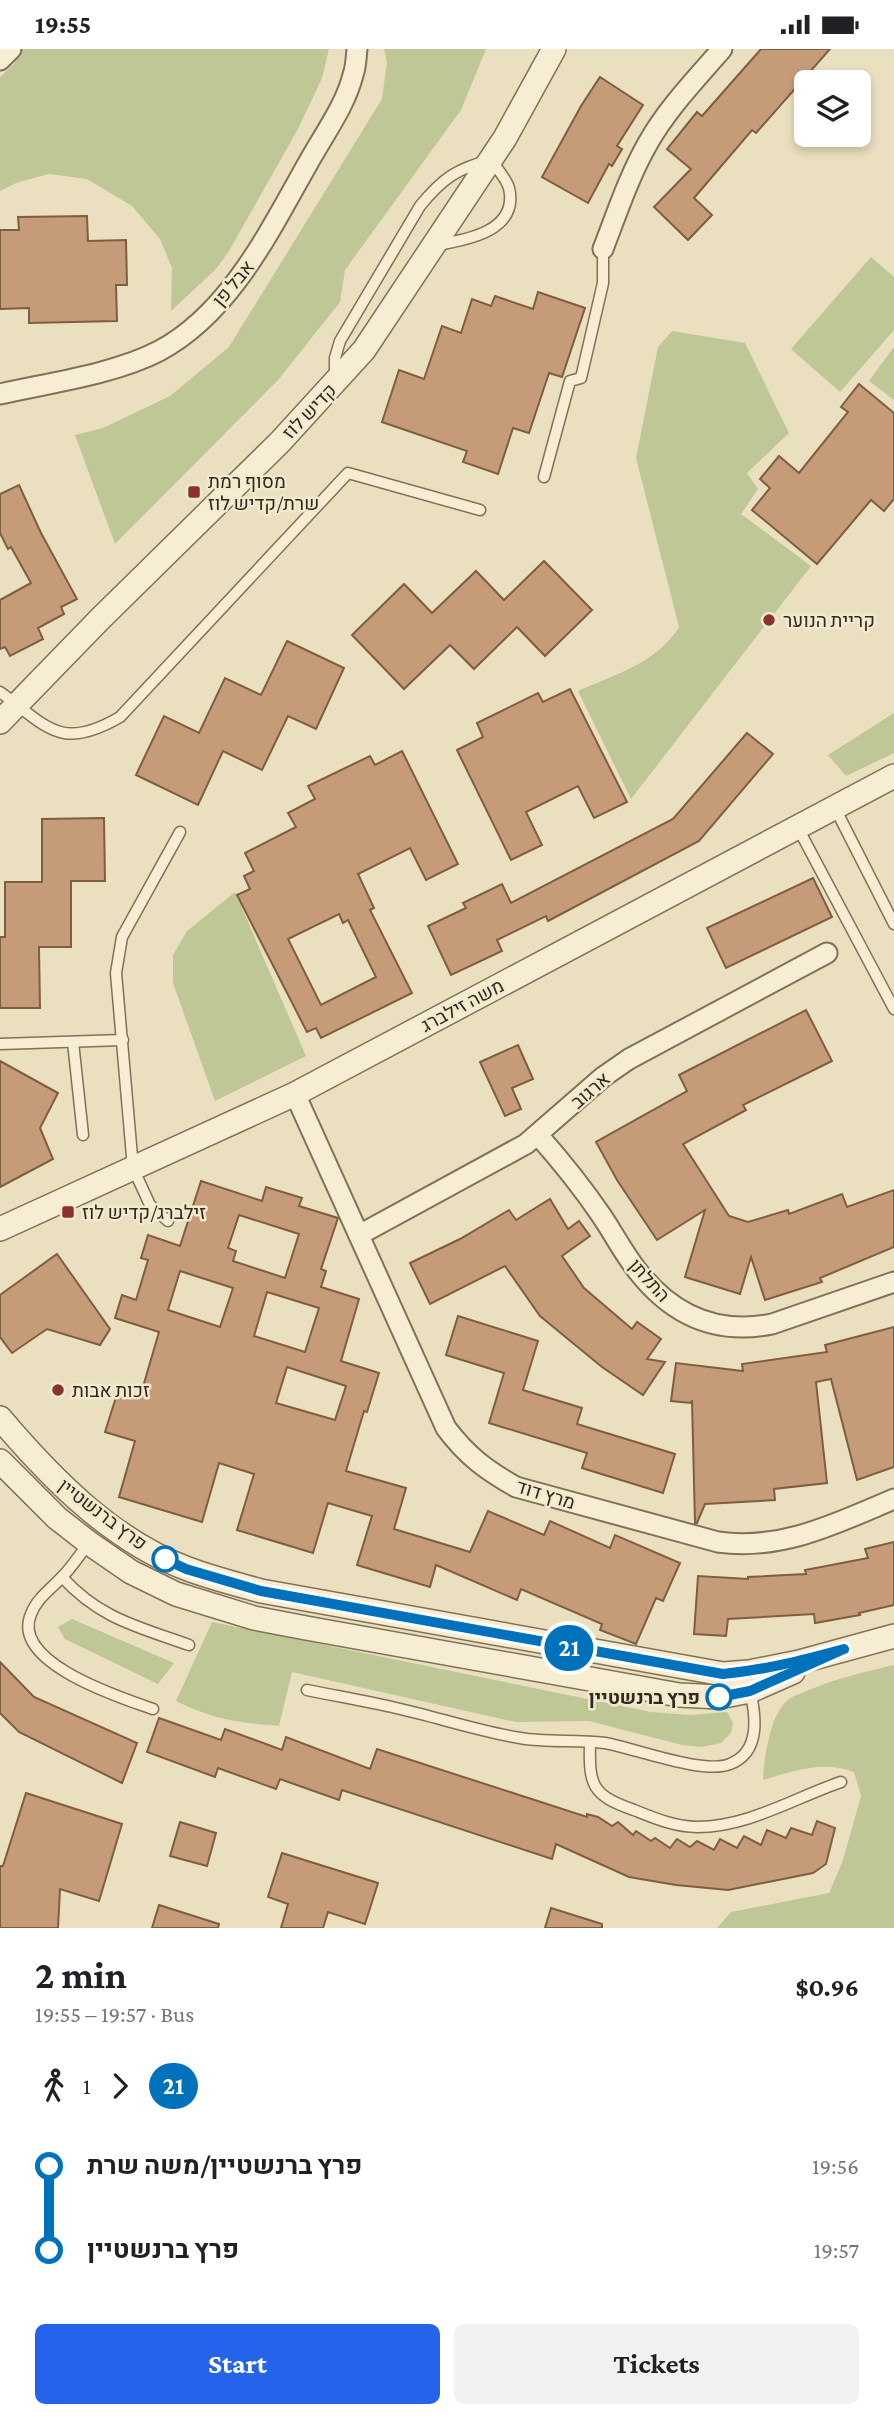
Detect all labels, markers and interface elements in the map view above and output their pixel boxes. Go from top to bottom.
text: 19:55 [35,10,91,39]
map controls [794,70,871,147]
button: layers [794,70,871,147]
street label: אבל פן [208,256,258,310]
street label: קדיש לוז [278,380,341,443]
place label: מסוף רמת שרת/קדיש לוז [208,471,319,514]
marker: מסוף רמת שרת/קדיש לוז [186,484,202,500]
place label: קריית הנוער [783,610,875,631]
marker: קריית הנוער [761,612,777,628]
street label: משה זילברג [417,975,507,1036]
street label: ארגוב [567,1068,614,1113]
place label: זילברג/קדיש לוז [82,1202,206,1223]
marker: זילברג/קדיש לוז [60,1204,76,1220]
street label: התלתן [625,1255,674,1306]
place label: זכות אבות [72,1380,150,1401]
marker: זכות אבות [50,1382,66,1398]
street label: פרץ ברנשטיין [54,1474,151,1554]
street label: מרץ דוד [514,1476,578,1513]
unlabelled marker [152,1546,178,1572]
line badge: 21 [538,1625,600,1671]
text: 21 [558,1634,580,1661]
marker: פרץ ברנשטיין [706,1684,732,1710]
place label: פרץ ברנשטיין [589,1687,700,1708]
text: 2 min [35,1954,127,1996]
text: $0.96 [795,1973,859,2002]
text: 19:55 – 19:57 · Bus [35,2001,194,2027]
icon: walk [35,2067,73,2105]
icon: forward [101,2067,139,2105]
text: 21 [163,2072,184,2099]
text: 1 [83,2073,91,2099]
text: פרץ ברנשטיין/משה שרת [87,2151,362,2180]
text: 19:56 [812,2153,859,2179]
text: פרץ ברנשטיין [87,2235,239,2264]
text: 19:57 [814,2237,859,2263]
button: Start [35,2324,440,2404]
button: Tickets [454,2324,859,2404]

